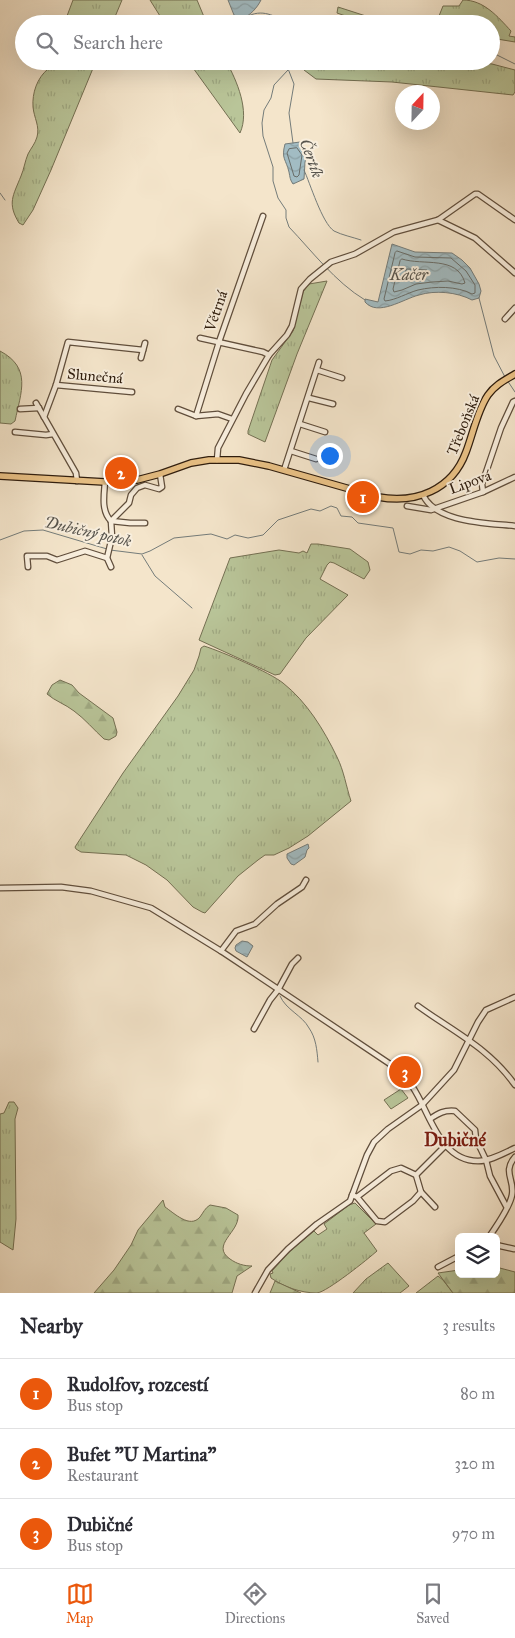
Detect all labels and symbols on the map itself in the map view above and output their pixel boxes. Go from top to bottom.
north arrow [395,85,440,130]
water label: Čertík [296,135,329,180]
water label: Kačer [389,265,429,284]
street label: Větrná [200,288,232,335]
street label: Slunečná [66,365,124,387]
street label: Třeboňská [443,392,483,458]
your location [317,443,343,469]
pin: 2 [105,454,137,492]
street label: Lipová [446,466,494,498]
pin: 1 [347,478,379,516]
water label: Dubičný potok [42,512,133,552]
pin: 3 [389,1053,421,1091]
district label: Dubičné [424,1129,487,1151]

